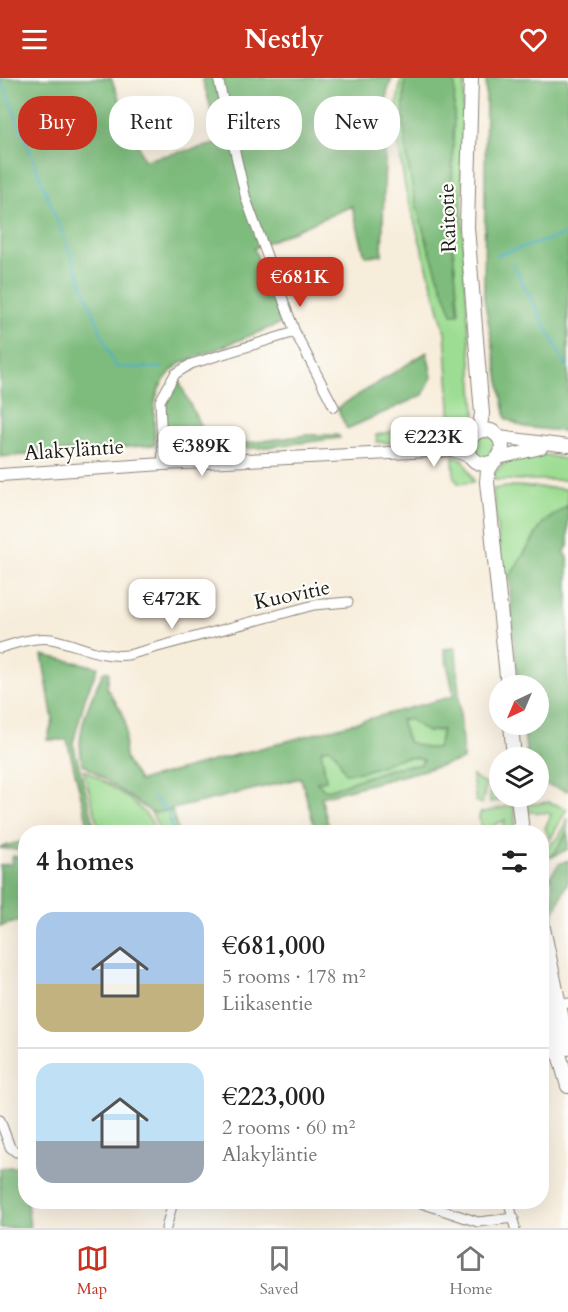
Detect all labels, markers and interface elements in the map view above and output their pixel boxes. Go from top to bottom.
text: Nestly [244,21,324,58]
icon: menu [18,23,51,56]
icon: heart [517,23,550,56]
chip: Buy [18,96,97,150]
chip: Rent [109,96,194,150]
chip: Filters [206,96,302,150]
chip: New [314,96,400,150]
street label: Raitotie [432,183,464,253]
pin: €681K [258,257,342,308]
text: €681K [271,263,329,290]
pin: €223K [392,417,476,468]
text: €223K [405,423,463,450]
pin: €389K [160,426,244,477]
street label: Alakyläntie [23,432,125,468]
text: €389K [173,432,231,459]
street label: Kuovitie [251,573,333,617]
pin: €472K [130,579,214,630]
text: €472K [143,585,201,612]
north arrow [489,675,549,735]
map controls [489,675,549,807]
button: layers [489,747,549,807]
text: 4 homes [36,844,134,879]
icon: filters [498,845,531,878]
text: €681,000 [222,928,325,963]
icon: home [84,936,156,1008]
text: 5 rooms · 178 m² [222,963,366,990]
text: Liikasentie [222,990,313,1017]
text: €223,000 [222,1079,325,1114]
icon: home [84,1087,156,1159]
text: 2 rooms · 60 m² [222,1114,355,1141]
text: Alakyläntie [222,1141,318,1168]
tab: Map [76,1242,109,1300]
tab: Saved [260,1242,298,1300]
tab: Home [450,1242,492,1300]

